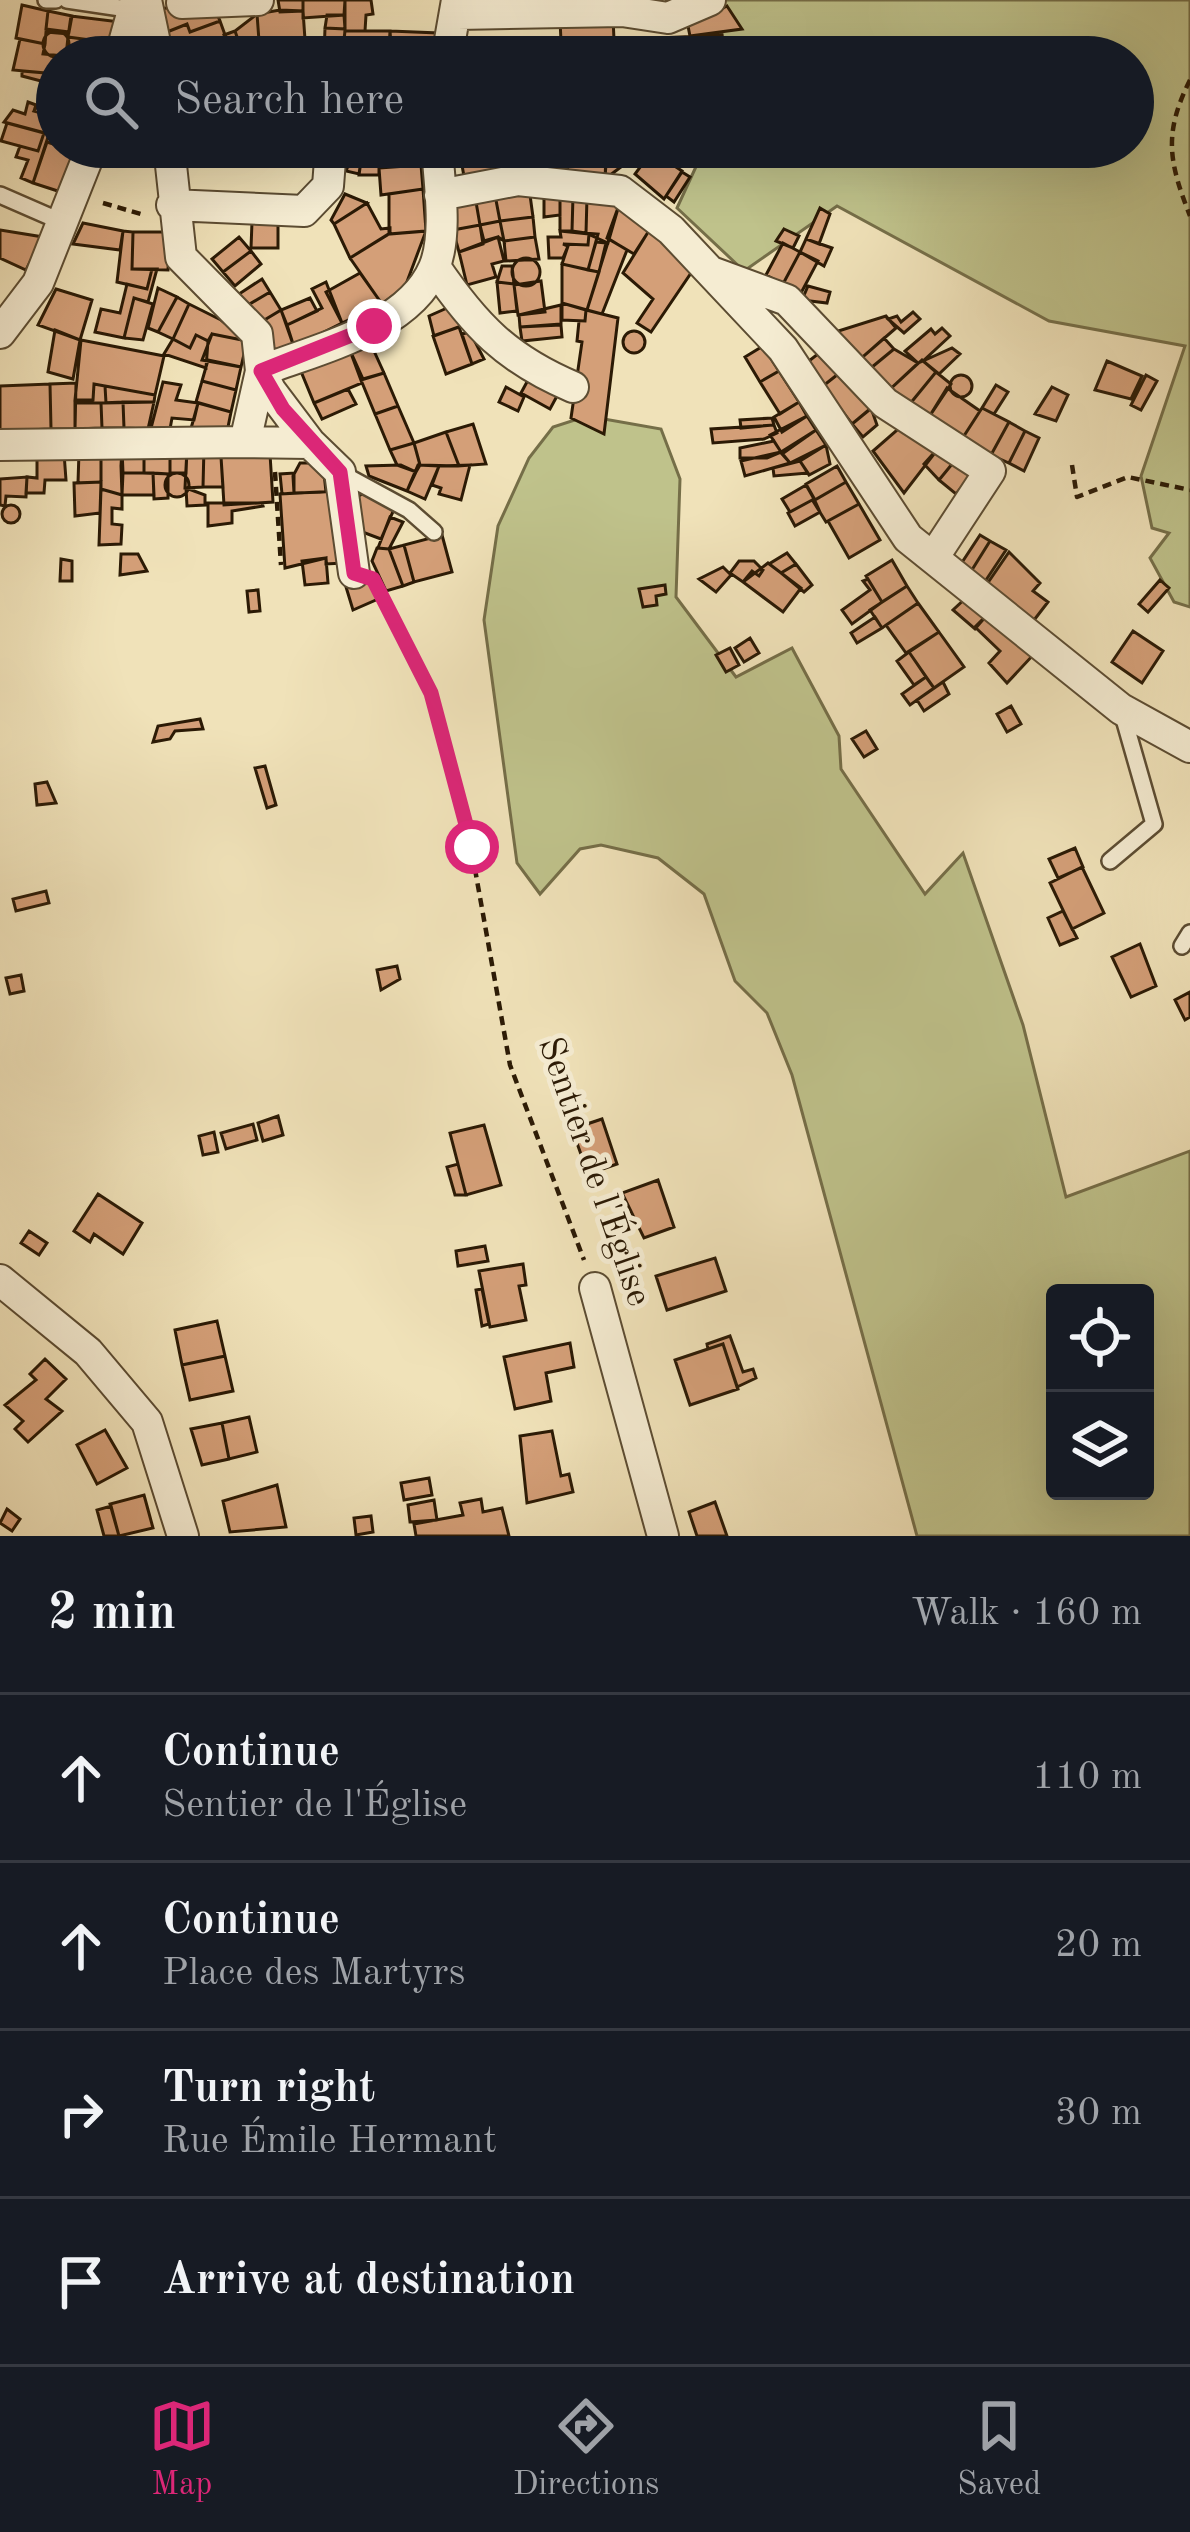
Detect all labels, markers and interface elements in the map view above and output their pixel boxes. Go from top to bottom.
search box [36,36,1154,168]
icon: search [78,69,144,135]
text: Search here [174,79,404,124]
route end [347,299,401,353]
route start [445,820,499,874]
street label: Sentier de l'Église [530,1031,663,1311]
map controls [1046,1284,1154,1500]
button: locate [1046,1284,1154,1392]
button: layers [1046,1392,1154,1500]
text: 2 min [48,1589,176,1640]
text: Walk · 160 m [911,1594,1142,1633]
text: Continue [162,1731,340,1776]
icon: ahead [48,1745,114,1811]
text: 110 m [1032,1758,1142,1797]
text: Sentier de l'Église [162,1786,467,1825]
text: Continue [162,1899,340,1944]
icon: ahead [48,1913,114,1979]
text: 20 m [1055,1926,1142,1965]
text: Place des Martyrs [162,1954,466,1993]
text: Turn right [162,2067,375,2112]
icon: right [48,2081,114,2147]
text: 30 m [1055,2094,1142,2133]
text: Rue Émile Hermant [162,2122,497,2161]
icon: arrive [48,2249,114,2315]
text: Arrive at destination [162,2259,575,2304]
tab: Map [149,2393,215,2506]
tab: Directions [513,2393,659,2506]
tab: Saved [957,2393,1041,2506]

